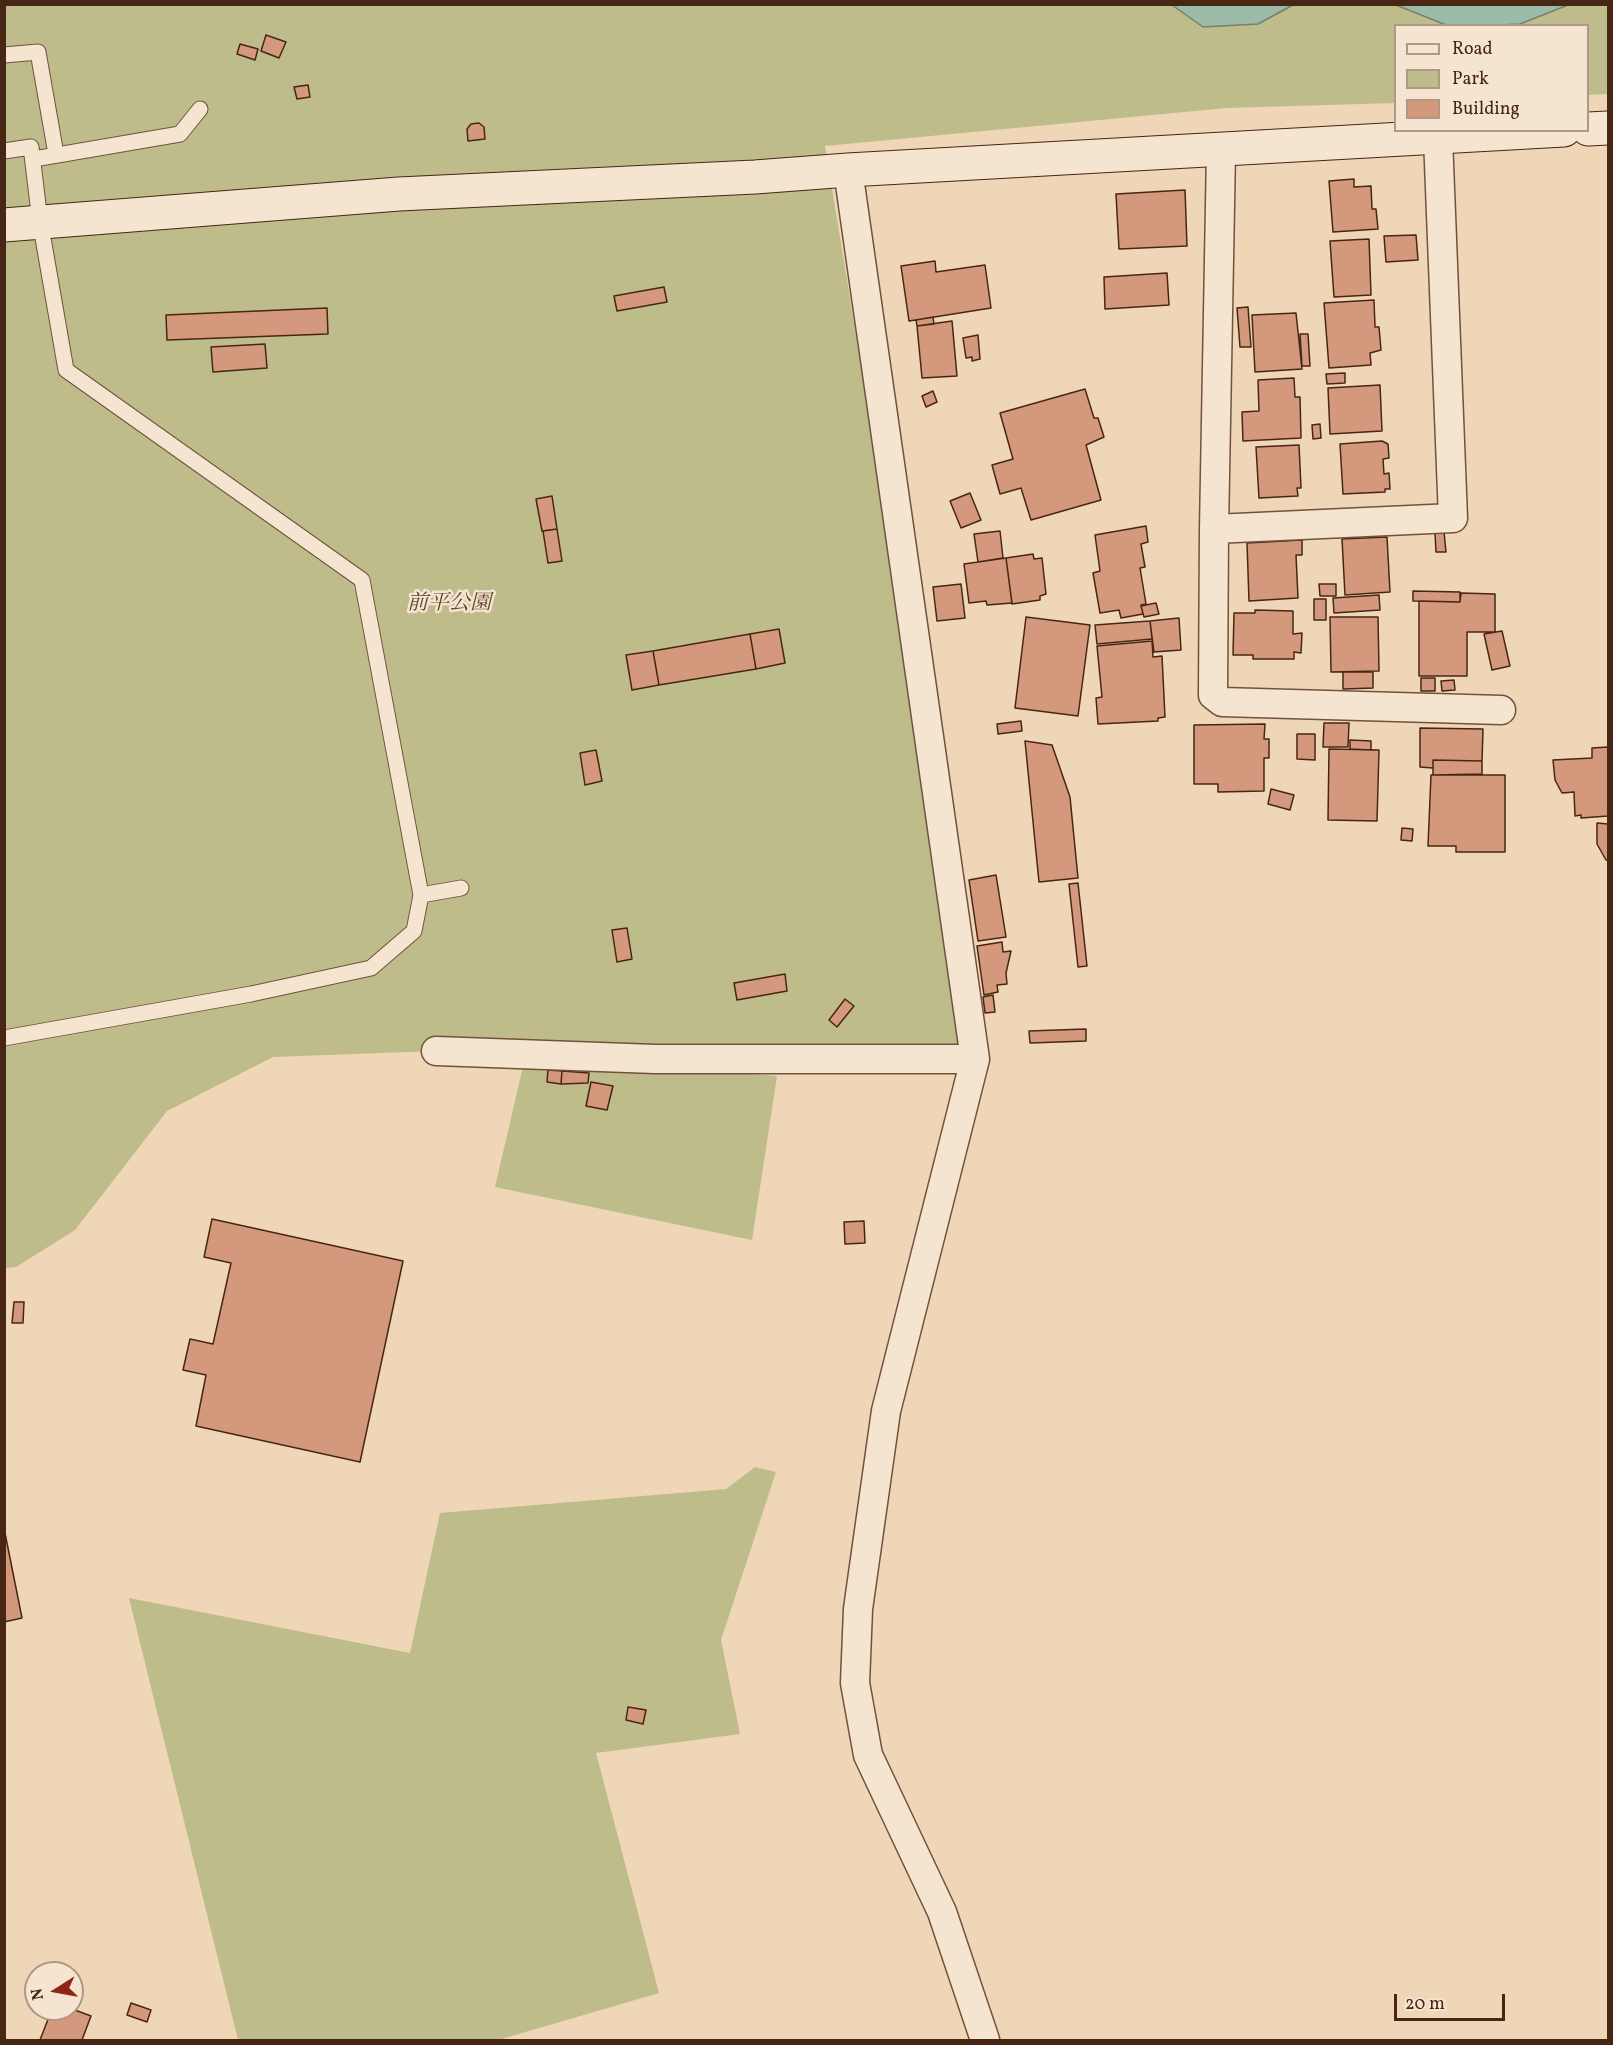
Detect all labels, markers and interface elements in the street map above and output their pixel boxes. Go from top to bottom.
legend [1394,24,1589,132]
text: Road [1452,37,1493,62]
text: Park [1452,67,1489,92]
text: Building [1452,97,1520,122]
park label: 前平公園 [407,592,491,618]
north arrow [24,1961,84,2021]
scale bar [1397,1982,1508,2020]
text: N [26,1986,50,2002]
text: 20 m [1405,1992,1445,2017]

